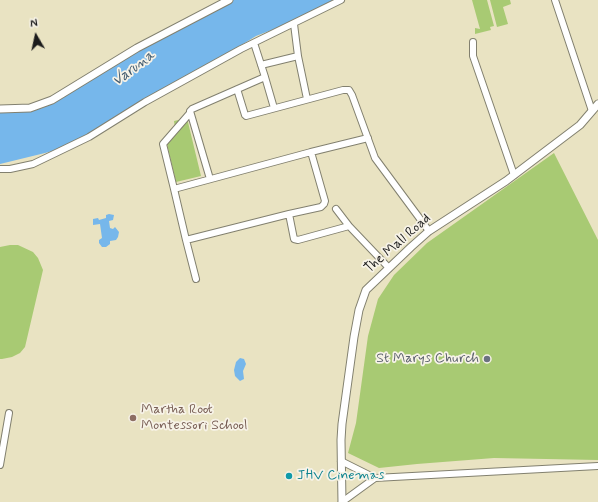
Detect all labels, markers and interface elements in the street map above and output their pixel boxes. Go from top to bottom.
north arrow [16,16,56,56]
text: N [29,17,39,32]
water label: Varuna [109,47,159,91]
street label: The Mall Road [361,211,435,277]
place label: St Marys Church [376,351,479,367]
marker: St Marys Church [482,354,492,364]
place label: Martha Root Montessori School [141,402,247,434]
marker: Martha Root Montessori School [128,413,138,423]
place label: JHV Cinemas [297,468,384,484]
marker: JHV Cinemas [284,471,294,481]

